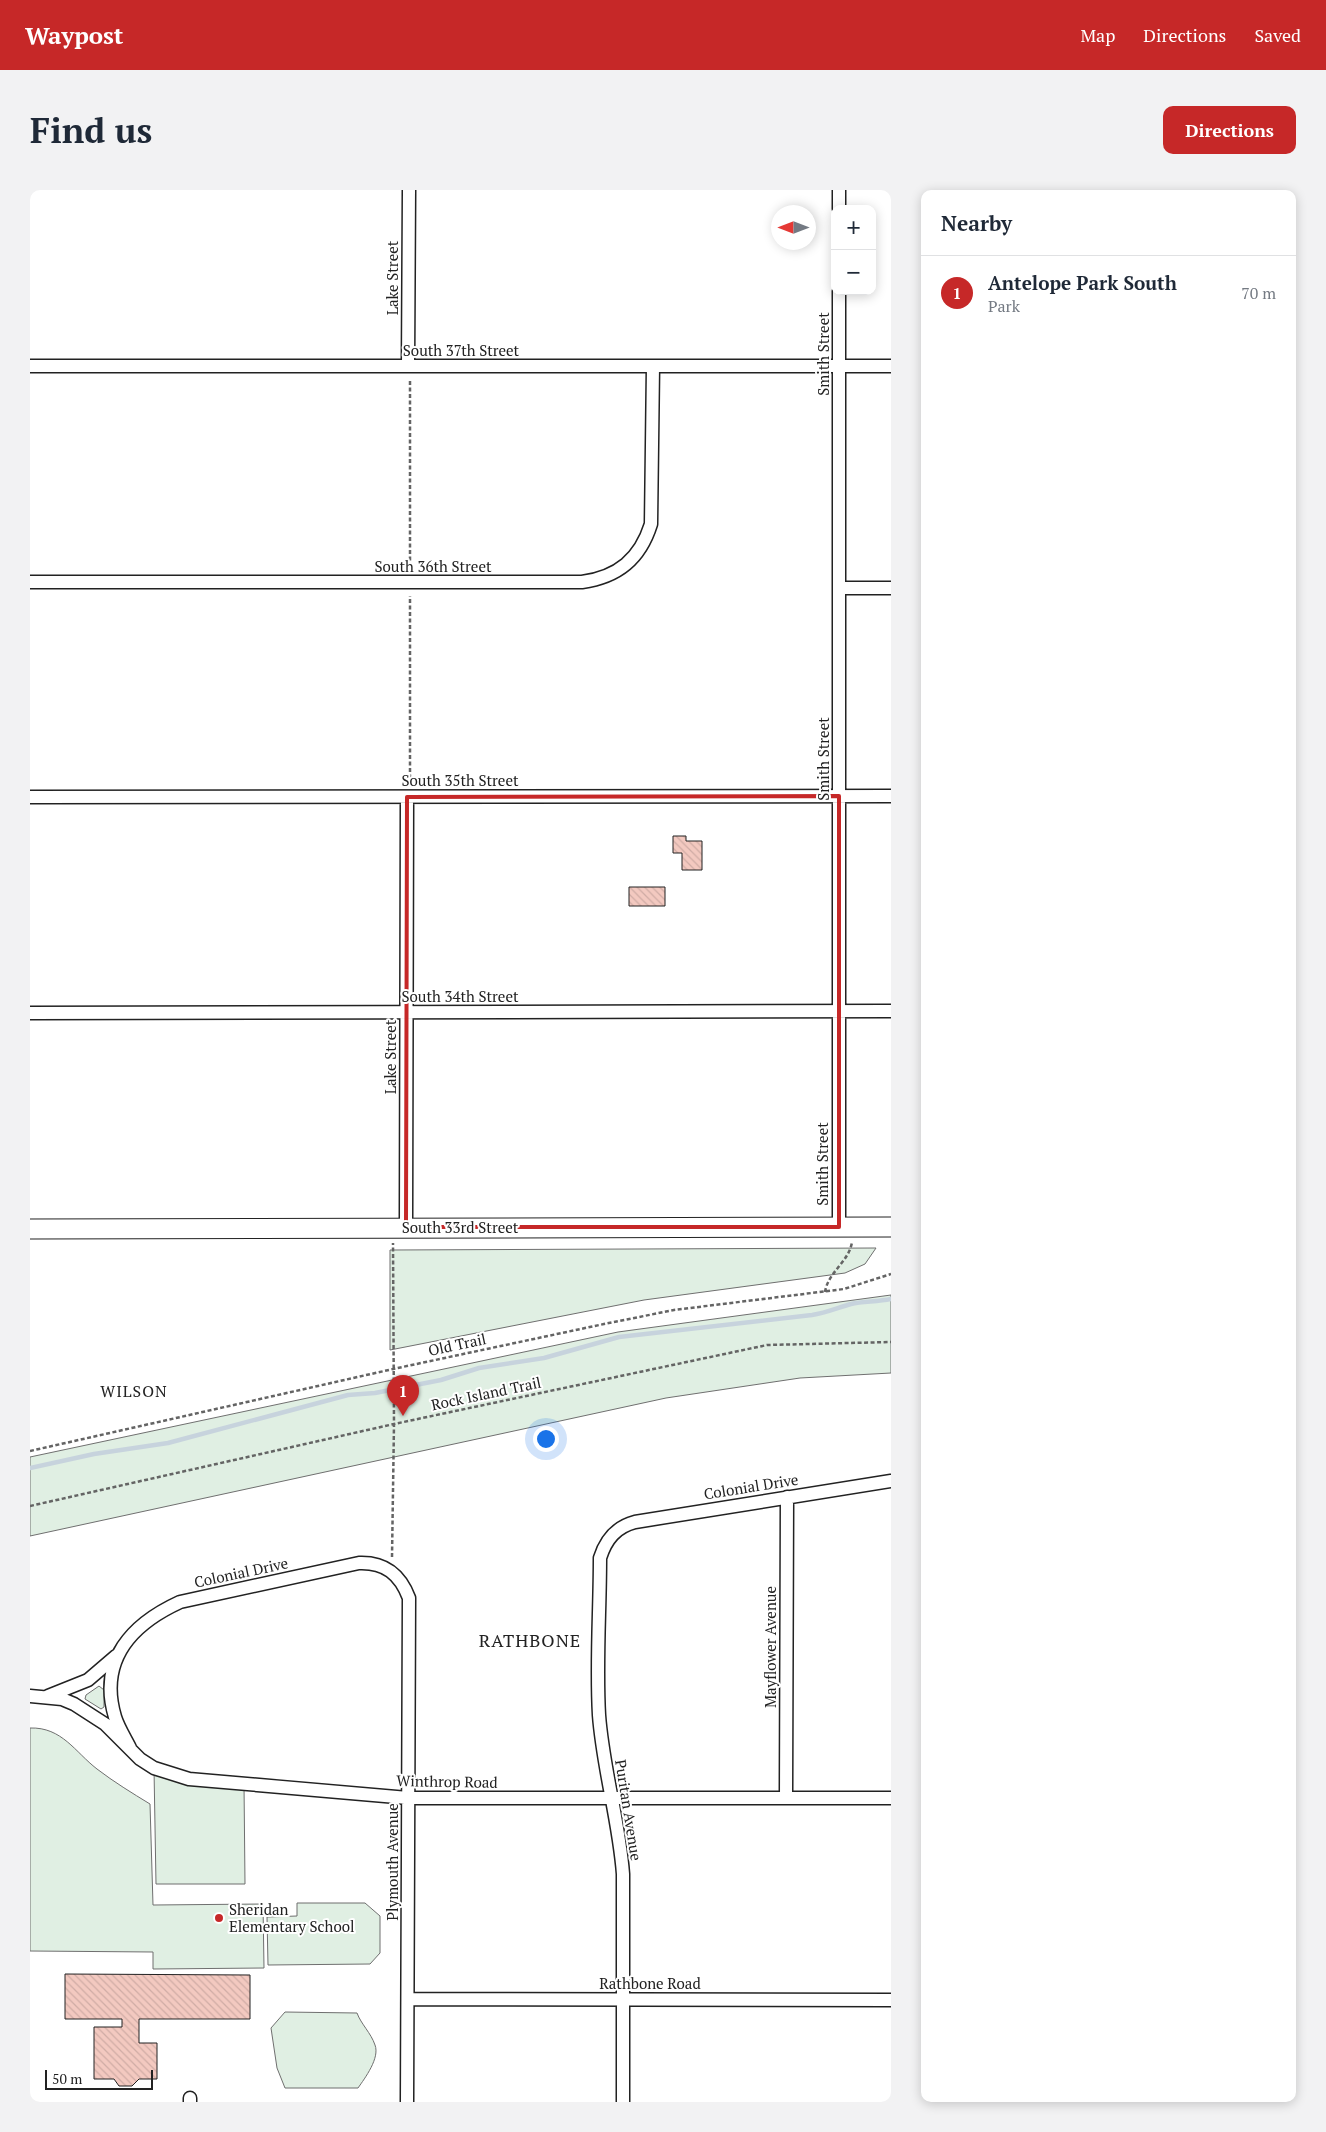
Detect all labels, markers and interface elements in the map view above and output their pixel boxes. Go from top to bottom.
text: Waypost [25,19,123,51]
text: Map [1080,23,1115,47]
text: Directions [1143,23,1226,47]
text: Saved [1254,23,1301,47]
button: Directions [1163,106,1296,154]
text: Find us [30,107,152,153]
north arrow [771,205,816,250]
map controls [831,205,876,295]
button: + [831,205,876,250]
text: Nearby [941,209,1012,237]
street label: Lake Street [382,240,402,315]
button: − [831,250,876,295]
text: Antelope Park South [988,270,1177,295]
text: 1 [952,282,962,304]
text: 70 m [1241,282,1276,304]
text: Park [988,295,1020,317]
street label: Smith Street [813,312,833,396]
street label: South 37th Street [403,340,520,360]
street label: South 36th Street [375,556,492,576]
street label: Smith Street [813,717,833,801]
street label: South 35th Street [402,770,519,790]
street label: South 34th Street [402,986,519,1006]
street label: Lake Street [380,1019,400,1094]
street label: Smith Street [812,1122,832,1206]
street label: South 33rd Street [402,1217,519,1237]
street label: Old Trail [426,1328,488,1360]
street label: Rock Island Trail [429,1372,543,1414]
pin: 1 [387,1375,419,1416]
district label: WILSON [100,1380,168,1402]
your location [533,1426,559,1452]
street label: Colonial Drive [702,1469,800,1503]
street label: Colonial Drive [192,1552,290,1592]
street label: Mayflower Avenue [760,1586,780,1708]
district label: RATHBONE [479,1628,581,1652]
street label: Puritan Avenue [611,1758,647,1862]
street label: Winthrop Road [396,1770,498,1792]
street label: Plymouth Avenue [382,1803,402,1921]
place label: Sheridan Elementary School [229,1899,355,1936]
marker: Sheridan Elementary School [213,1912,225,1924]
street label: Rathbone Road [599,1973,701,1993]
scale bar [45,2067,152,2090]
text: 50 m [52,2069,82,2088]

